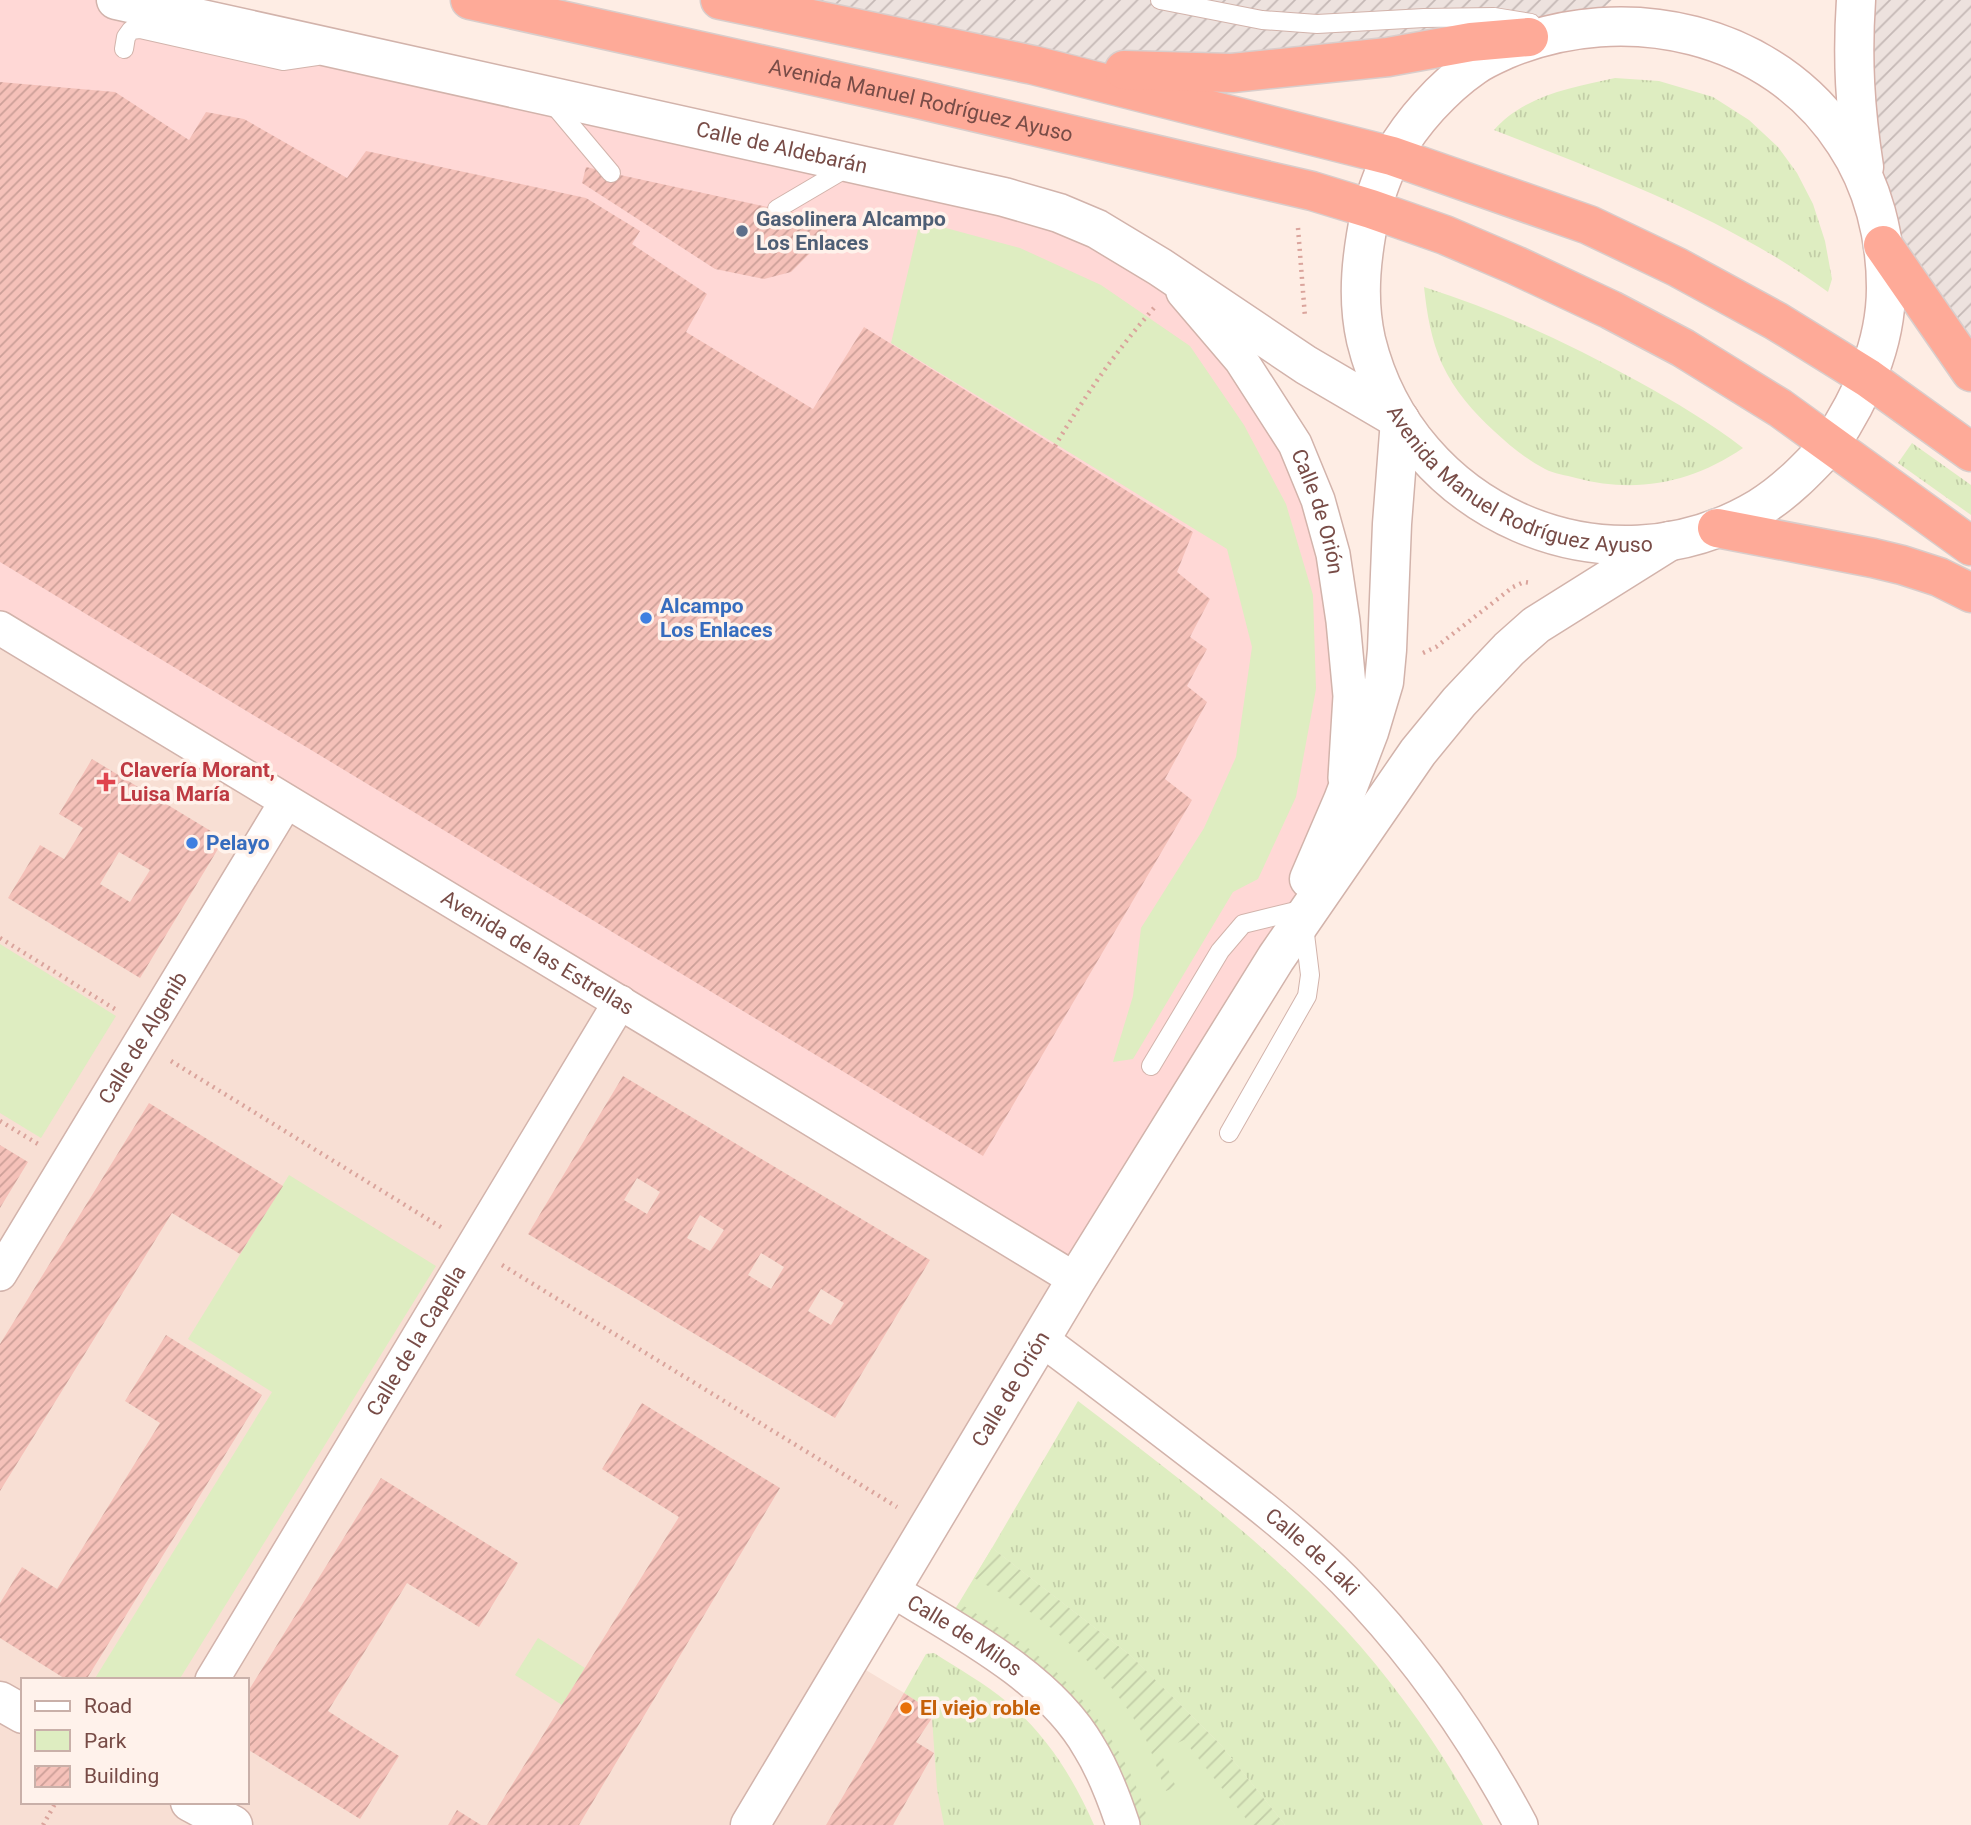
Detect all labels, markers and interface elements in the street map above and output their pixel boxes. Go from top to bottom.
street label: Avenida Manuel Rodríguez Ayuso [767,54,1075,147]
street label: Calle de Aldebarán [694,117,870,178]
place label: Gasolinera Alcampo Los Enlaces [756,207,946,255]
marker: Gasolinera Alcampo Los Enlaces [734,223,750,239]
street label: Avenida Manuel Rodríguez Ayuso [1382,401,1654,557]
street label: Calle de Orión [1286,446,1348,576]
place label: Alcampo Los Enlaces [660,594,773,642]
marker: Alcampo Los Enlaces [638,610,654,626]
place label: Clavería Morant, Luisa María [120,758,275,806]
marker: Clavería Morant, Luisa María [98,774,114,790]
place label: Pelayo [206,831,270,855]
marker: Pelayo [184,835,200,851]
street label: Avenida de las Estrellas [437,885,638,1020]
street label: Calle de Algenib [94,968,192,1108]
street label: Calle de la Capella [362,1261,471,1420]
street label: Calle de Orión [967,1327,1054,1451]
street label: Calle de Laki [1261,1503,1364,1600]
street label: Calle de Milos [903,1590,1027,1681]
legend [21,1678,248,1804]
text: Road [84,1694,132,1718]
place label: El viejo roble [920,1696,1041,1720]
marker: El viejo roble [898,1700,914,1716]
text: Park [84,1729,127,1753]
text: Building [84,1764,159,1788]

